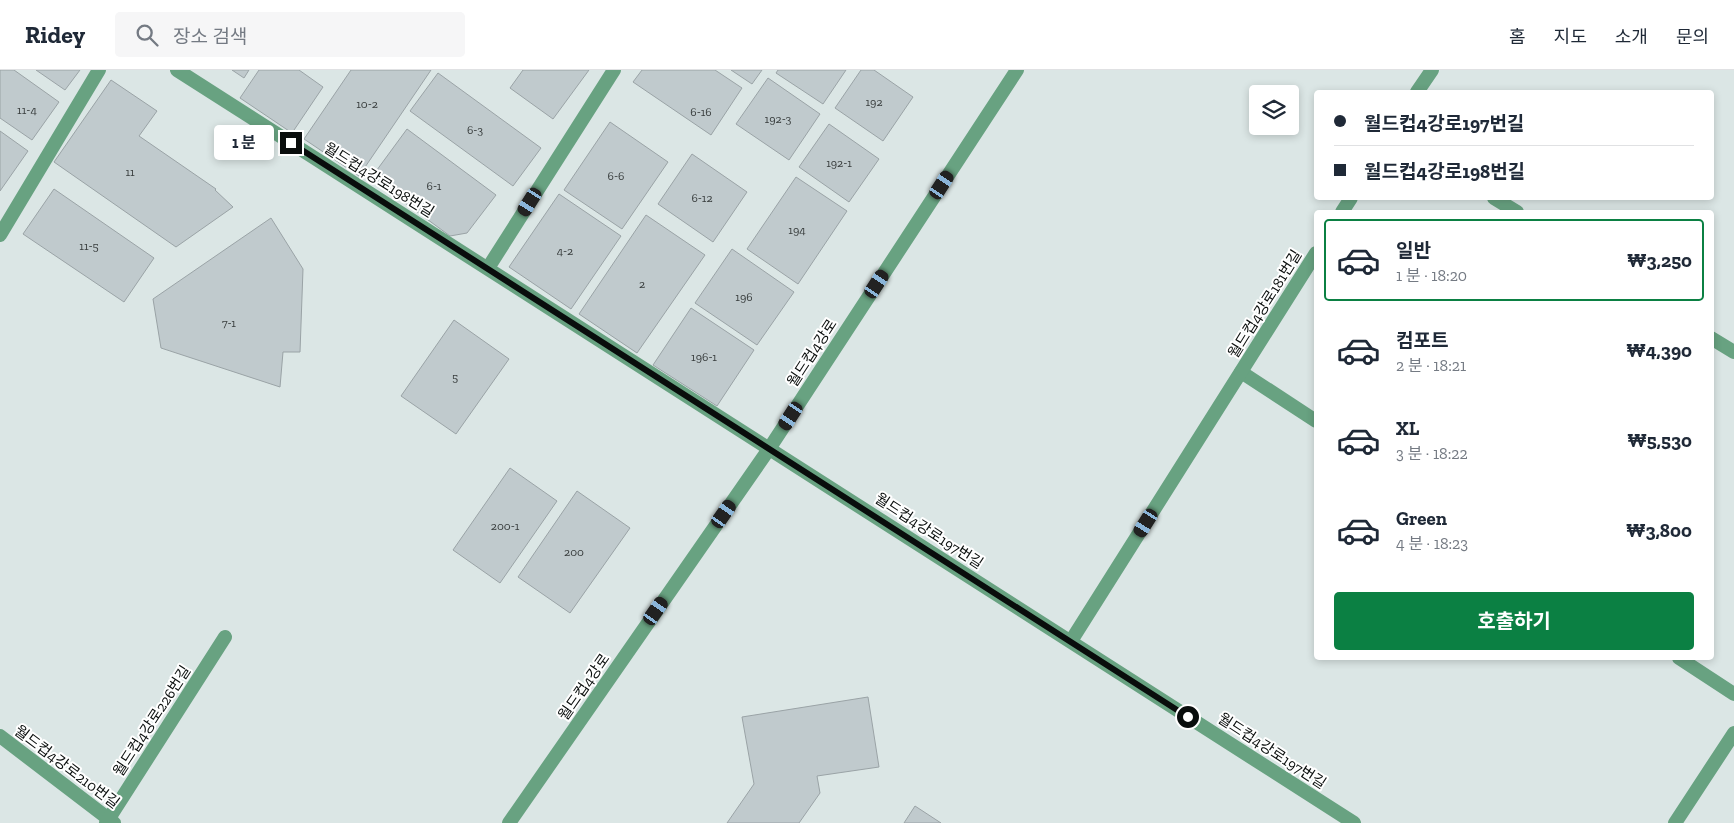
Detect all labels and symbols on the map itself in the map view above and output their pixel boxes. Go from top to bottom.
house number: 192 [865,95,883,109]
house number: 10-2 [356,97,378,111]
house number: 11-4 [17,103,37,117]
house number: 6-16 [690,105,712,119]
house number: 192-3 [765,112,792,126]
house number: 6-3 [467,123,483,137]
callout: 1 분 [214,126,274,160]
route end [280,132,302,154]
street label: 월드컵4강로198번길 [321,139,437,221]
house number: 192-1 [826,156,852,170]
house number: 11 [125,165,135,179]
car [927,168,956,202]
house number: 6-6 [608,169,624,183]
house number: 6-1 [427,179,442,193]
car [515,185,544,219]
house number: 6-12 [691,191,713,205]
house number: 194 [788,223,806,237]
house number: 11-5 [79,239,99,253]
house number: 4-2 [557,244,573,258]
street label: 월드컵4강로181번길 [1224,247,1306,361]
car [862,267,891,301]
house number: 2 [639,277,645,291]
house number: 196 [735,290,753,304]
house number: 7-1 [222,316,236,330]
street label: 월드컵4강로 [783,316,841,390]
house number: 196-1 [691,350,717,364]
house number: 5 [452,370,458,384]
car [776,399,805,433]
street label: 월드컵4강로197번길 [871,489,987,573]
car [709,497,738,531]
car [1131,506,1160,540]
house number: 200-1 [491,519,520,533]
house number: 200 [564,545,584,559]
car [641,594,670,628]
street label: 월드컵4강로 [555,650,613,724]
street label: 월드컵4강로226번길 [110,662,194,780]
route start [1177,706,1199,728]
street label: 월드컵4강로197번길 [1214,709,1330,793]
street label: 월드컵4강로210번길 [11,722,123,812]

